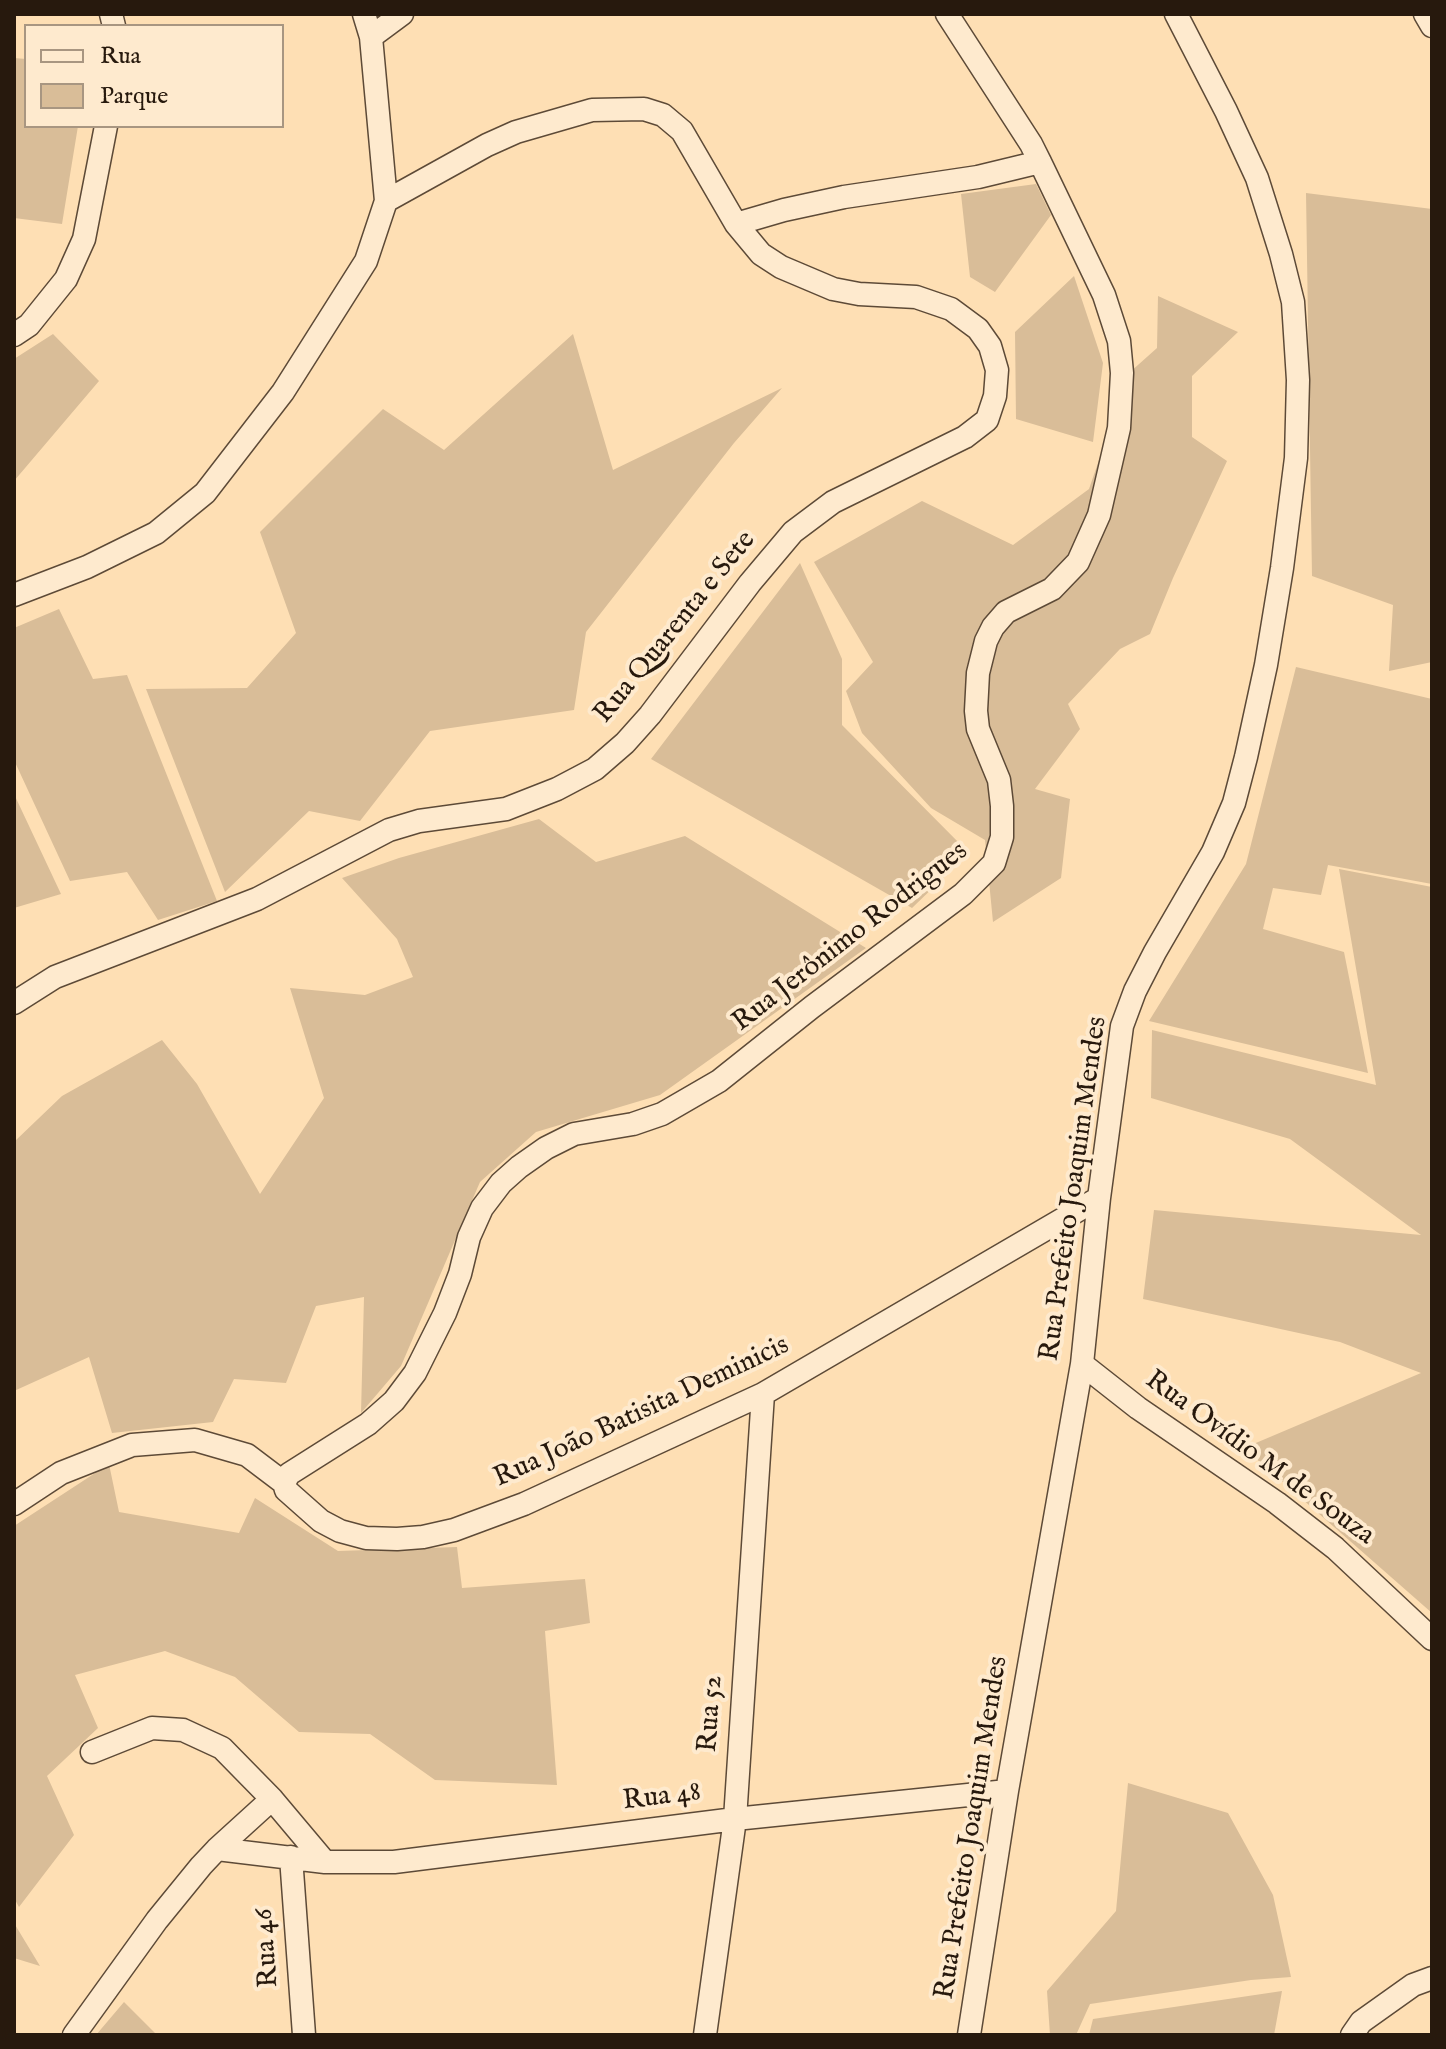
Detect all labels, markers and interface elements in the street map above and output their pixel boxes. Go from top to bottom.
legend [24,24,284,128]
text: Rua [100,41,141,72]
text: Parque [100,81,168,112]
street label: Rua Quarenta e Sete [588,525,764,731]
street label: Rua Jerônimo Rodrigues [727,836,975,1040]
street label: Rua Prefeito Joaquim Mendes [1034,1015,1116,1363]
street label: Rua João Batisita Deminicis [489,1330,795,1496]
street label: Rua Ovídio M de Souza [1138,1364,1380,1554]
street label: Rua Prefeito Joaquim Mendes [929,1654,1017,2002]
street label: Rua 52 [693,1674,731,1754]
street label: Rua 48 [621,1777,703,1819]
street label: Rua 46 [248,1907,288,1989]

